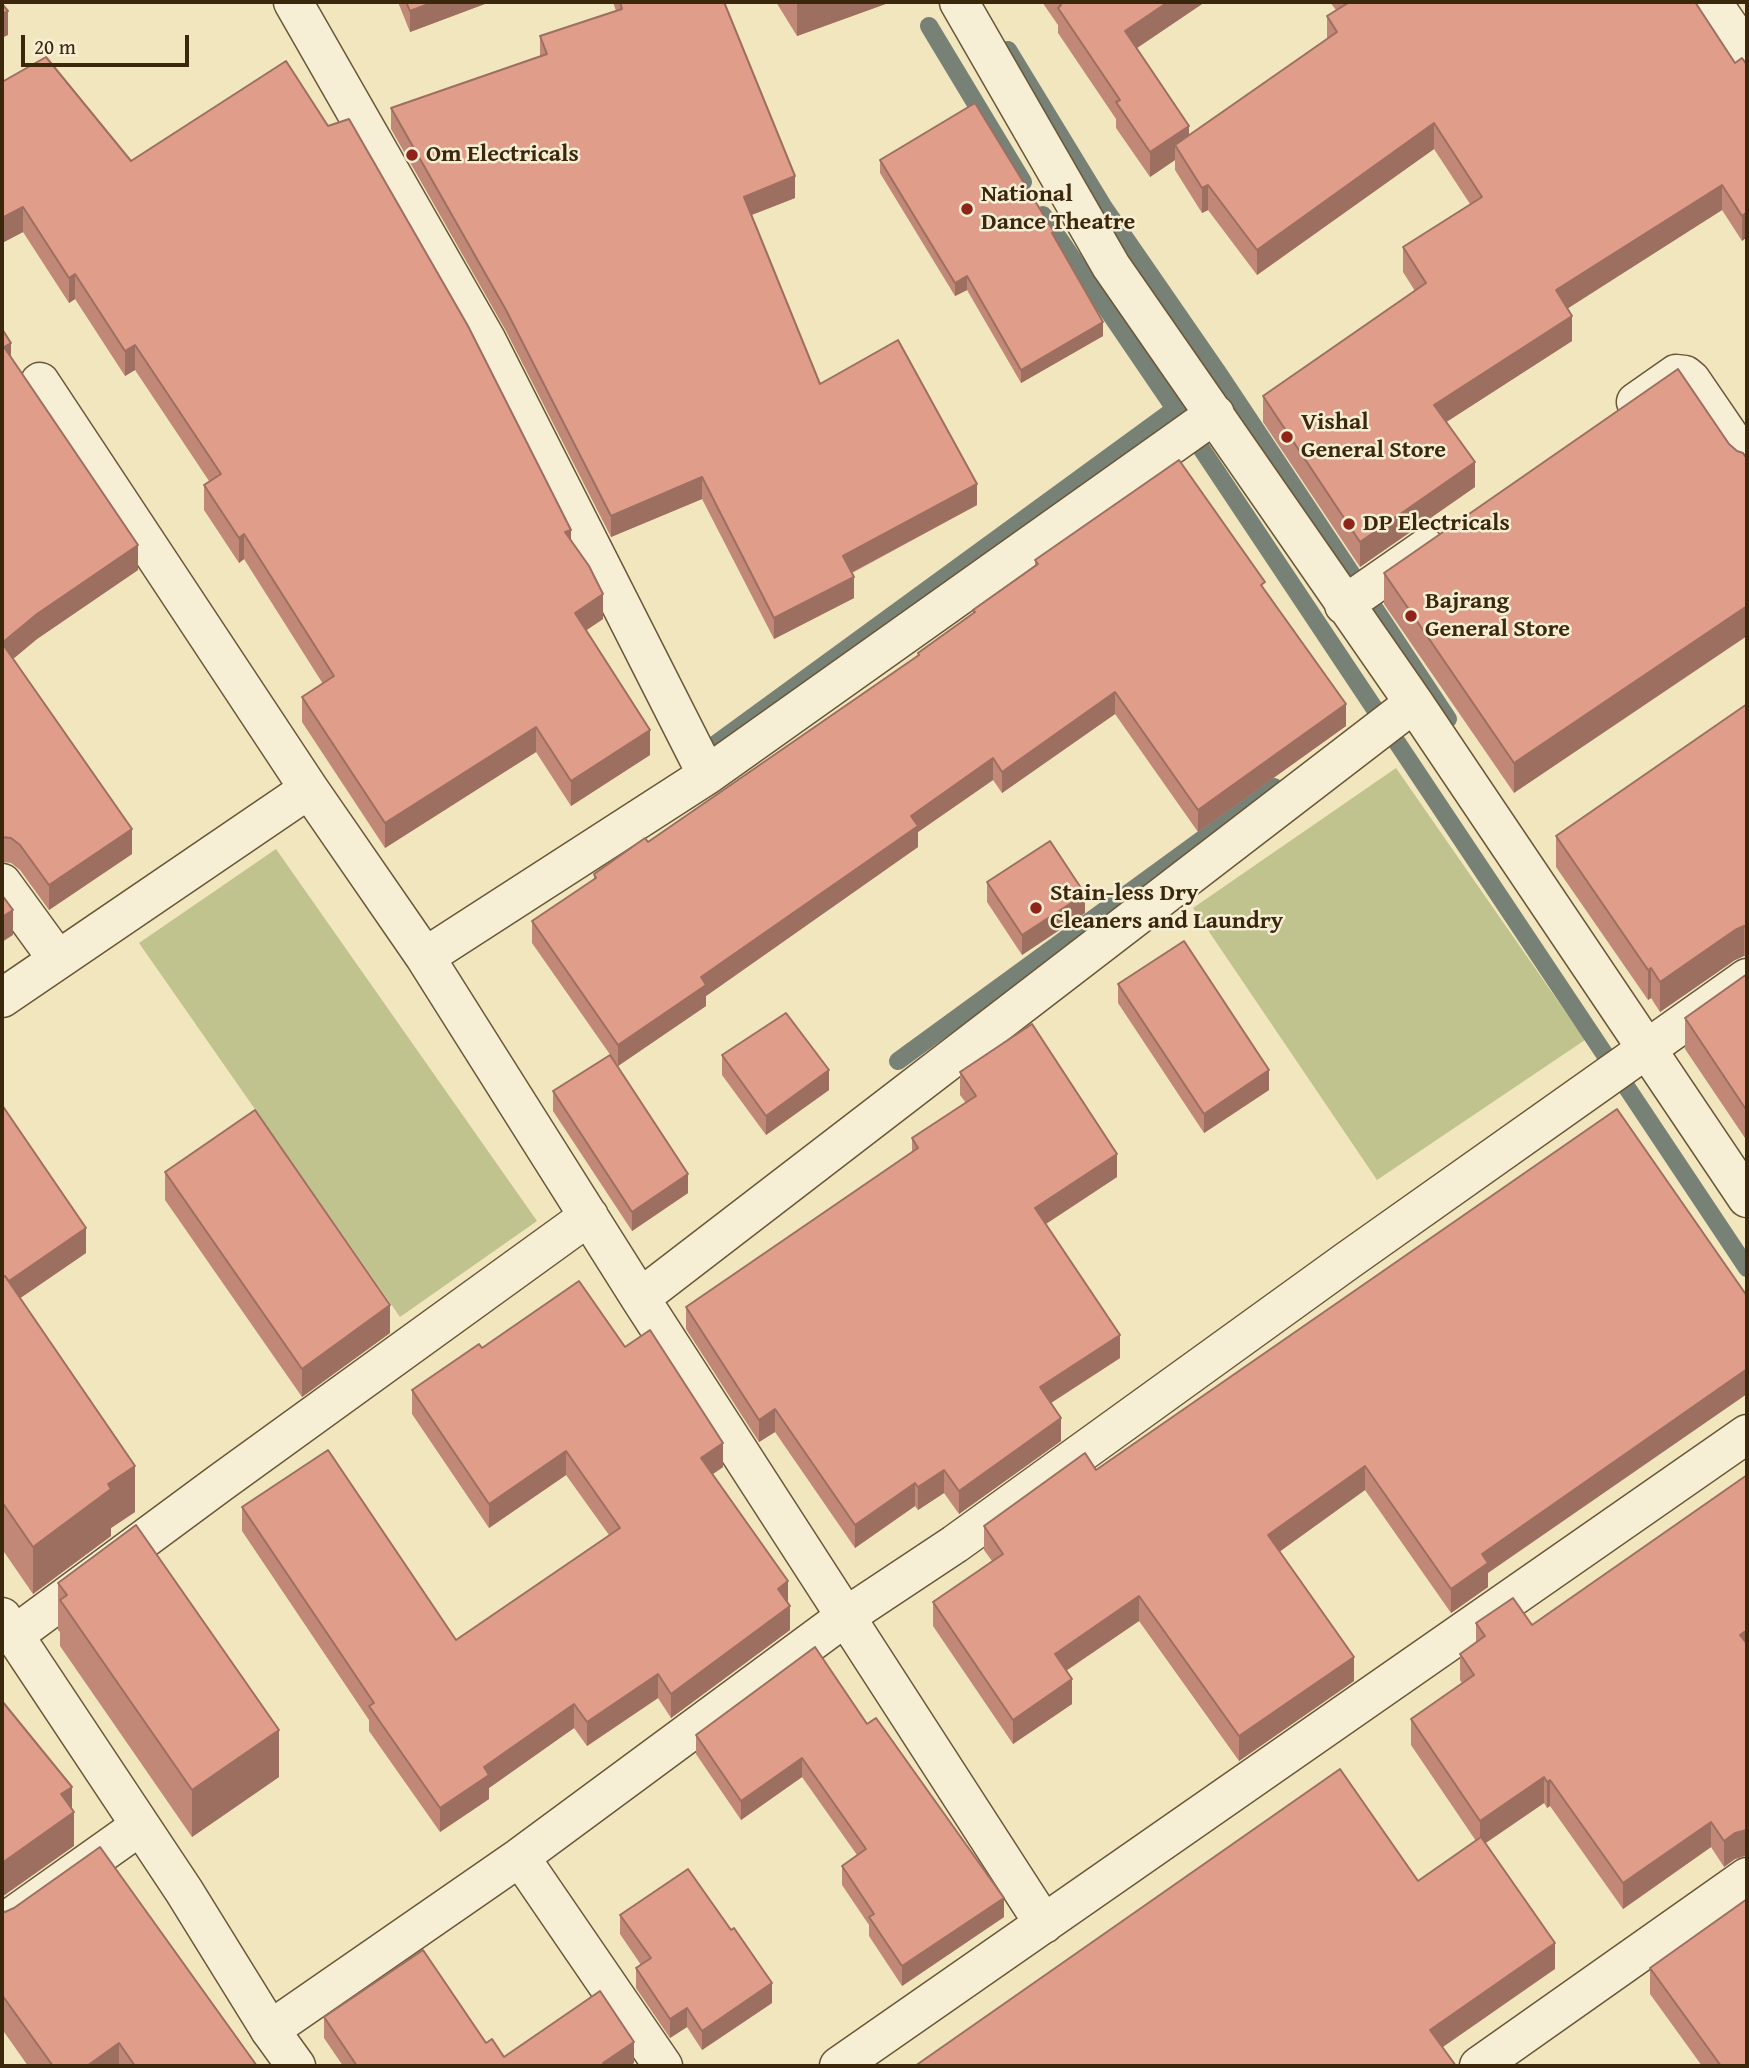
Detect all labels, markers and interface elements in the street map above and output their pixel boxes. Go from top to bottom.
scale bar [24,21,192,65]
text: 20 m [34,31,76,62]
place label: Om Electricals [426,141,579,169]
marker: Om Electricals [404,147,420,163]
place label: National Dance Theatre [981,181,1135,237]
marker: National Dance Theatre [959,201,975,217]
place label: Vishal General Store [1301,409,1446,465]
marker: Vishal General Store [1279,429,1295,445]
place label: DP Electricals [1363,510,1510,538]
marker: DP Electricals [1341,516,1357,532]
place label: Bajrang General Store [1425,588,1570,644]
marker: Bajrang General Store [1403,608,1419,624]
place label: Stain-less Dry Cleaners and Laundry [1050,880,1283,936]
marker: Stain-less Dry Cleaners and Laundry [1028,900,1044,916]

